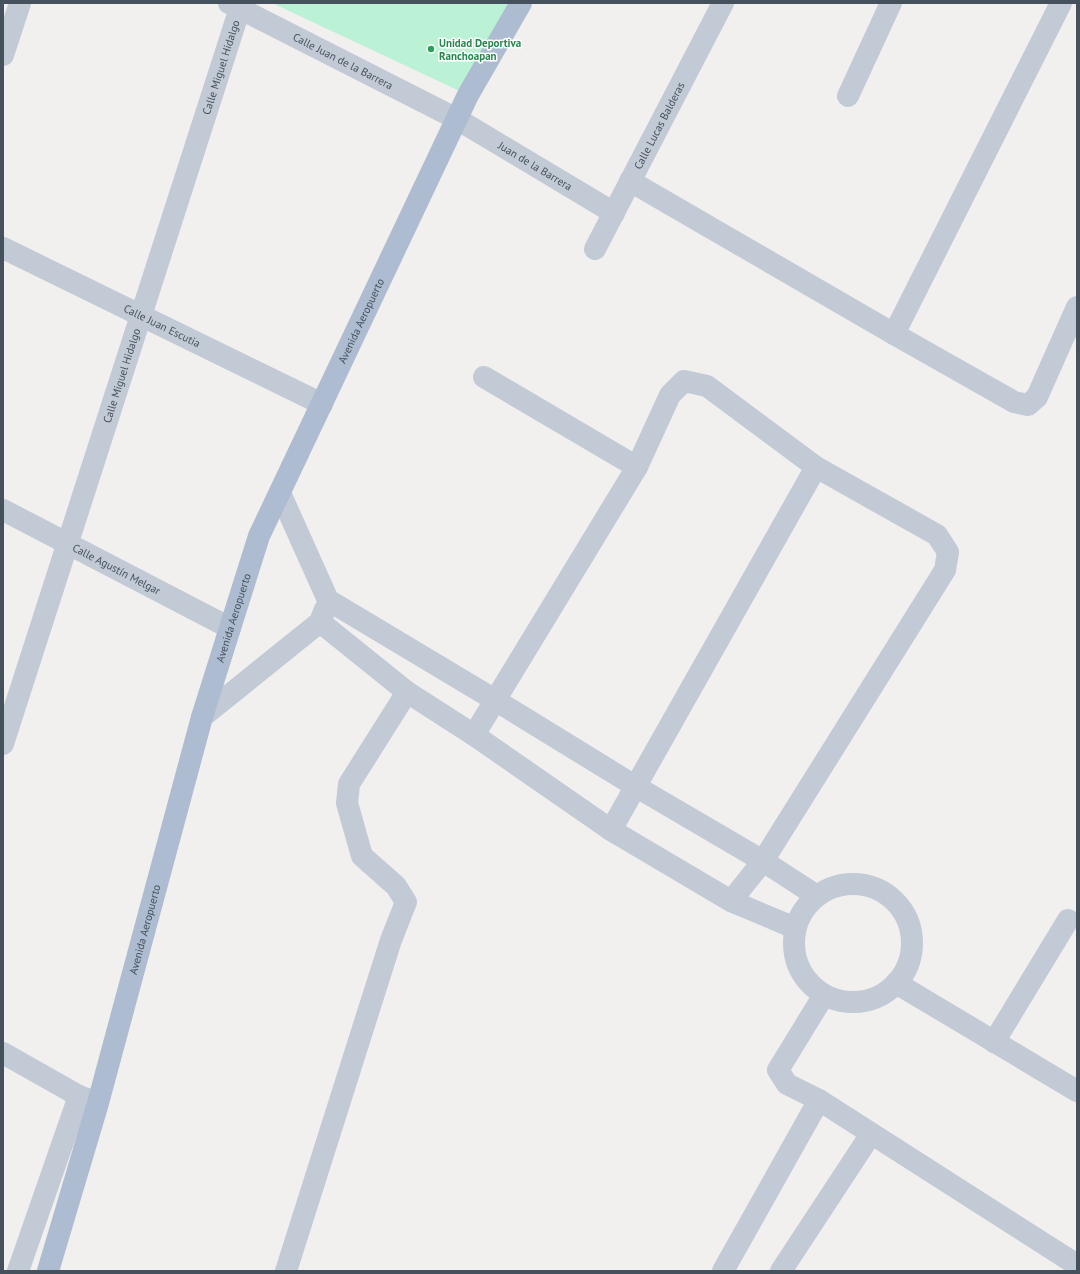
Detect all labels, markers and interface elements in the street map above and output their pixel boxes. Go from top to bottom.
street label: Calle Miguel Hidalgo [199,18,243,116]
street label: Calle Juan de la Barrera [291,30,395,92]
place label: Unidad Deportiva Ranchoapan [439,36,521,63]
marker: Unidad Deportiva Ranchoapan [426,44,436,54]
street label: Calle Lucas Balderas [631,79,688,172]
street label: Juan de la Barrera [495,138,575,193]
street label: Avenida Aeropuerto [335,276,387,366]
street label: Calle Juan Escutia [121,301,203,350]
street label: Calle Miguel Hidalgo [100,326,143,425]
street label: Calle Agustín Melgar [70,540,163,598]
street label: Avenida Aeropuerto [213,572,254,664]
street label: Avenida Aeropuerto [126,883,164,976]

